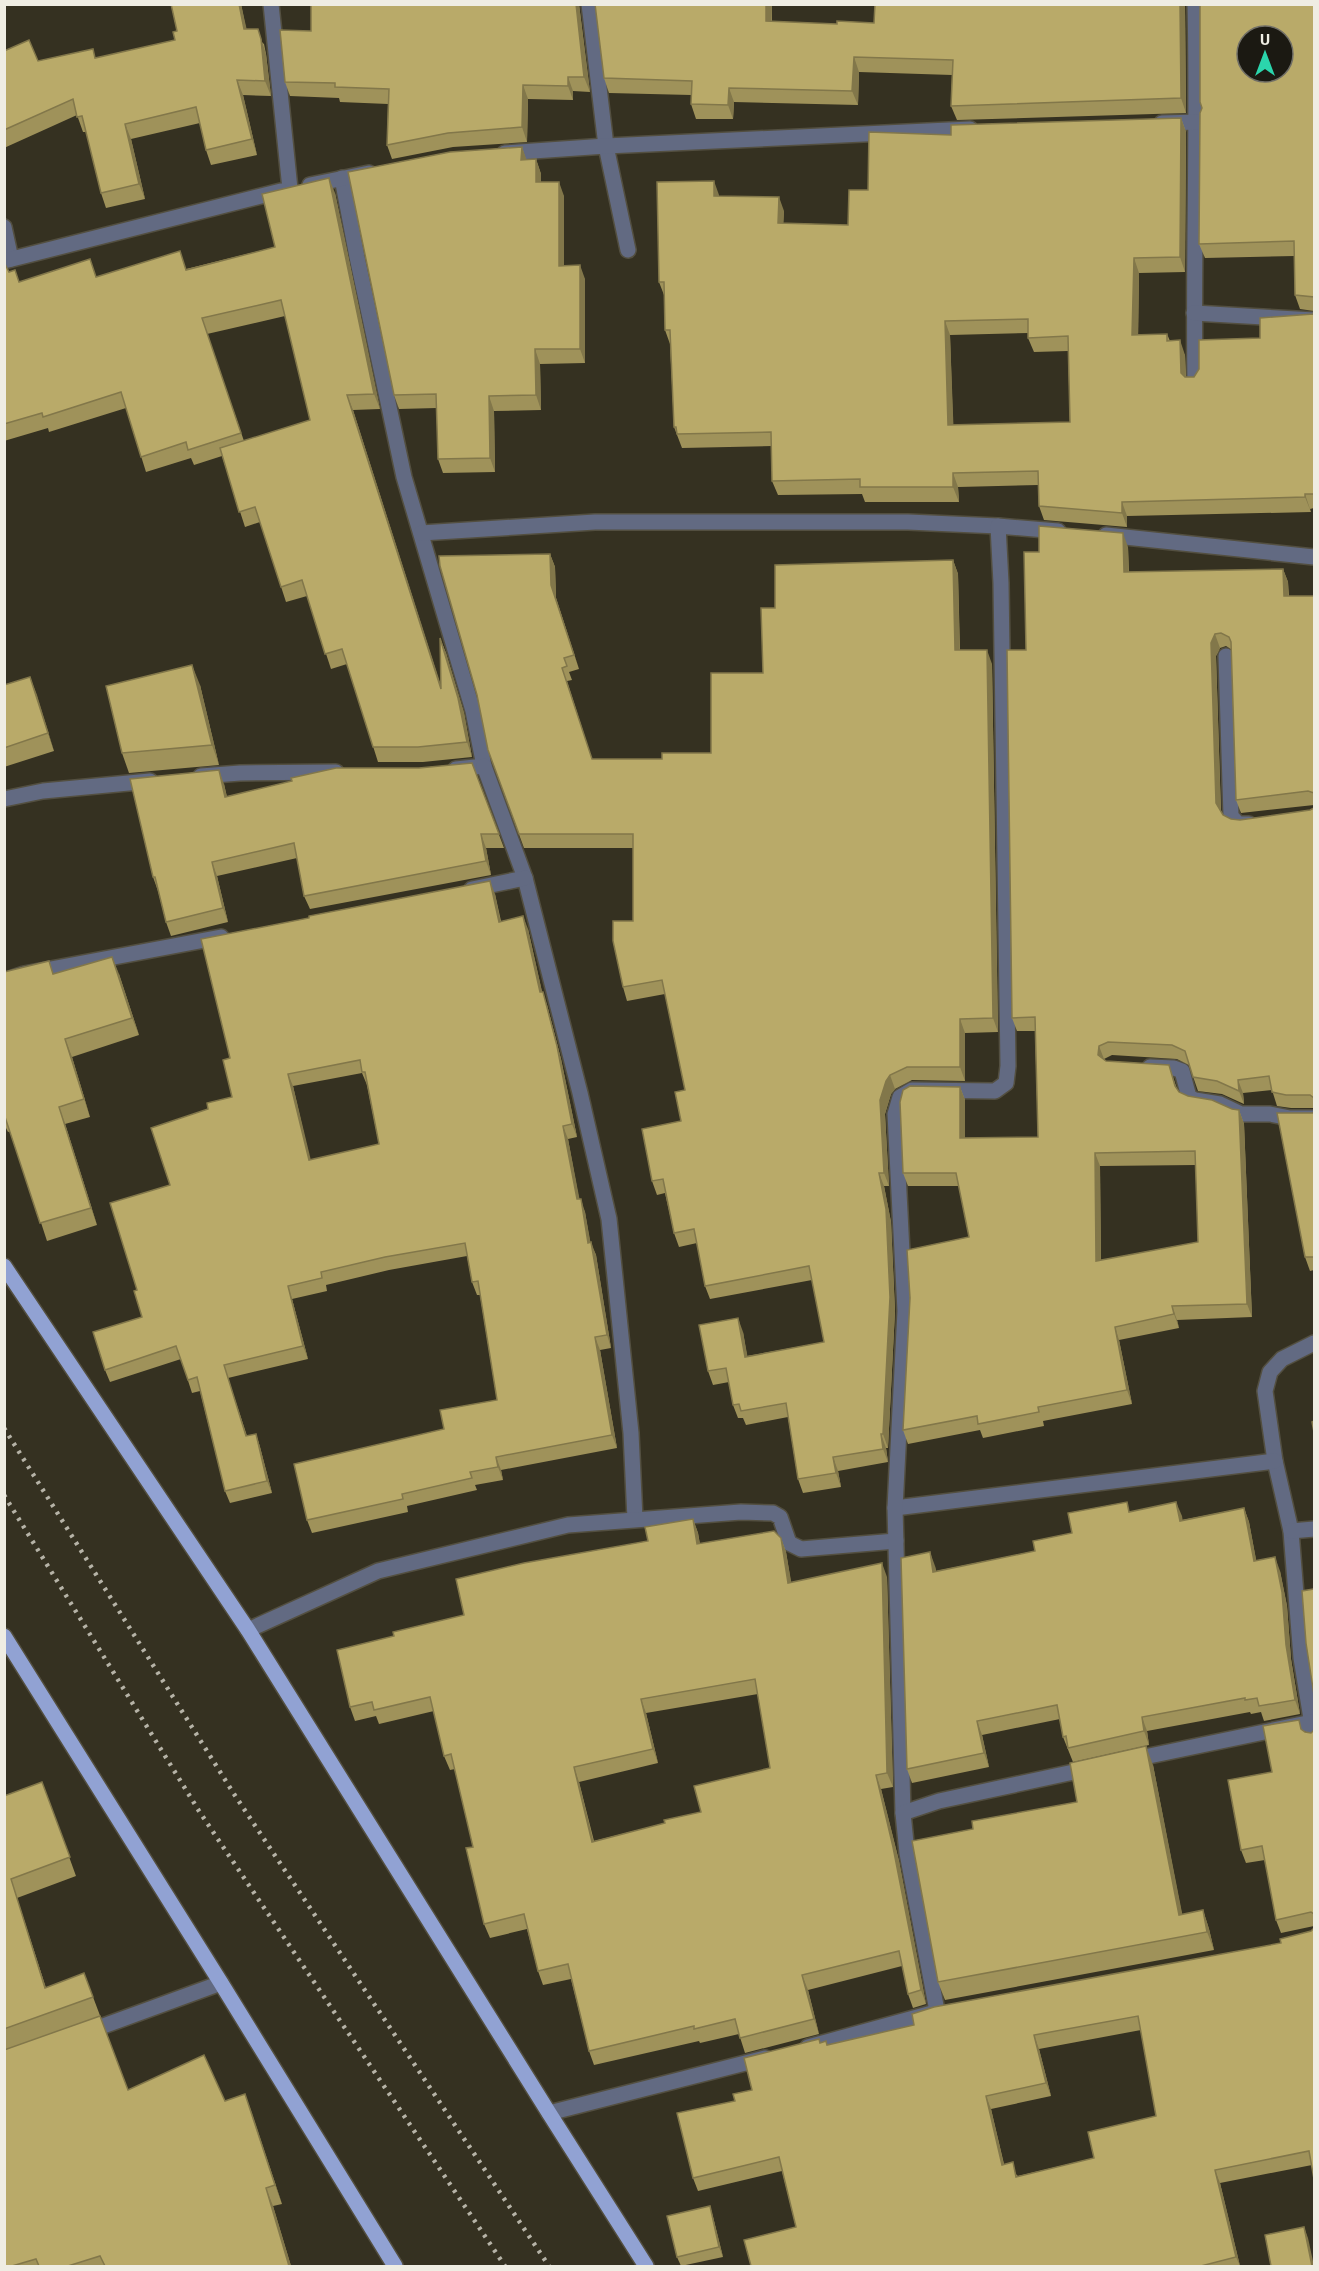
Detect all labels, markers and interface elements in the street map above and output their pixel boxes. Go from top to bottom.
north arrow [1235,24,1295,84]
text: U [1260,29,1270,48]

